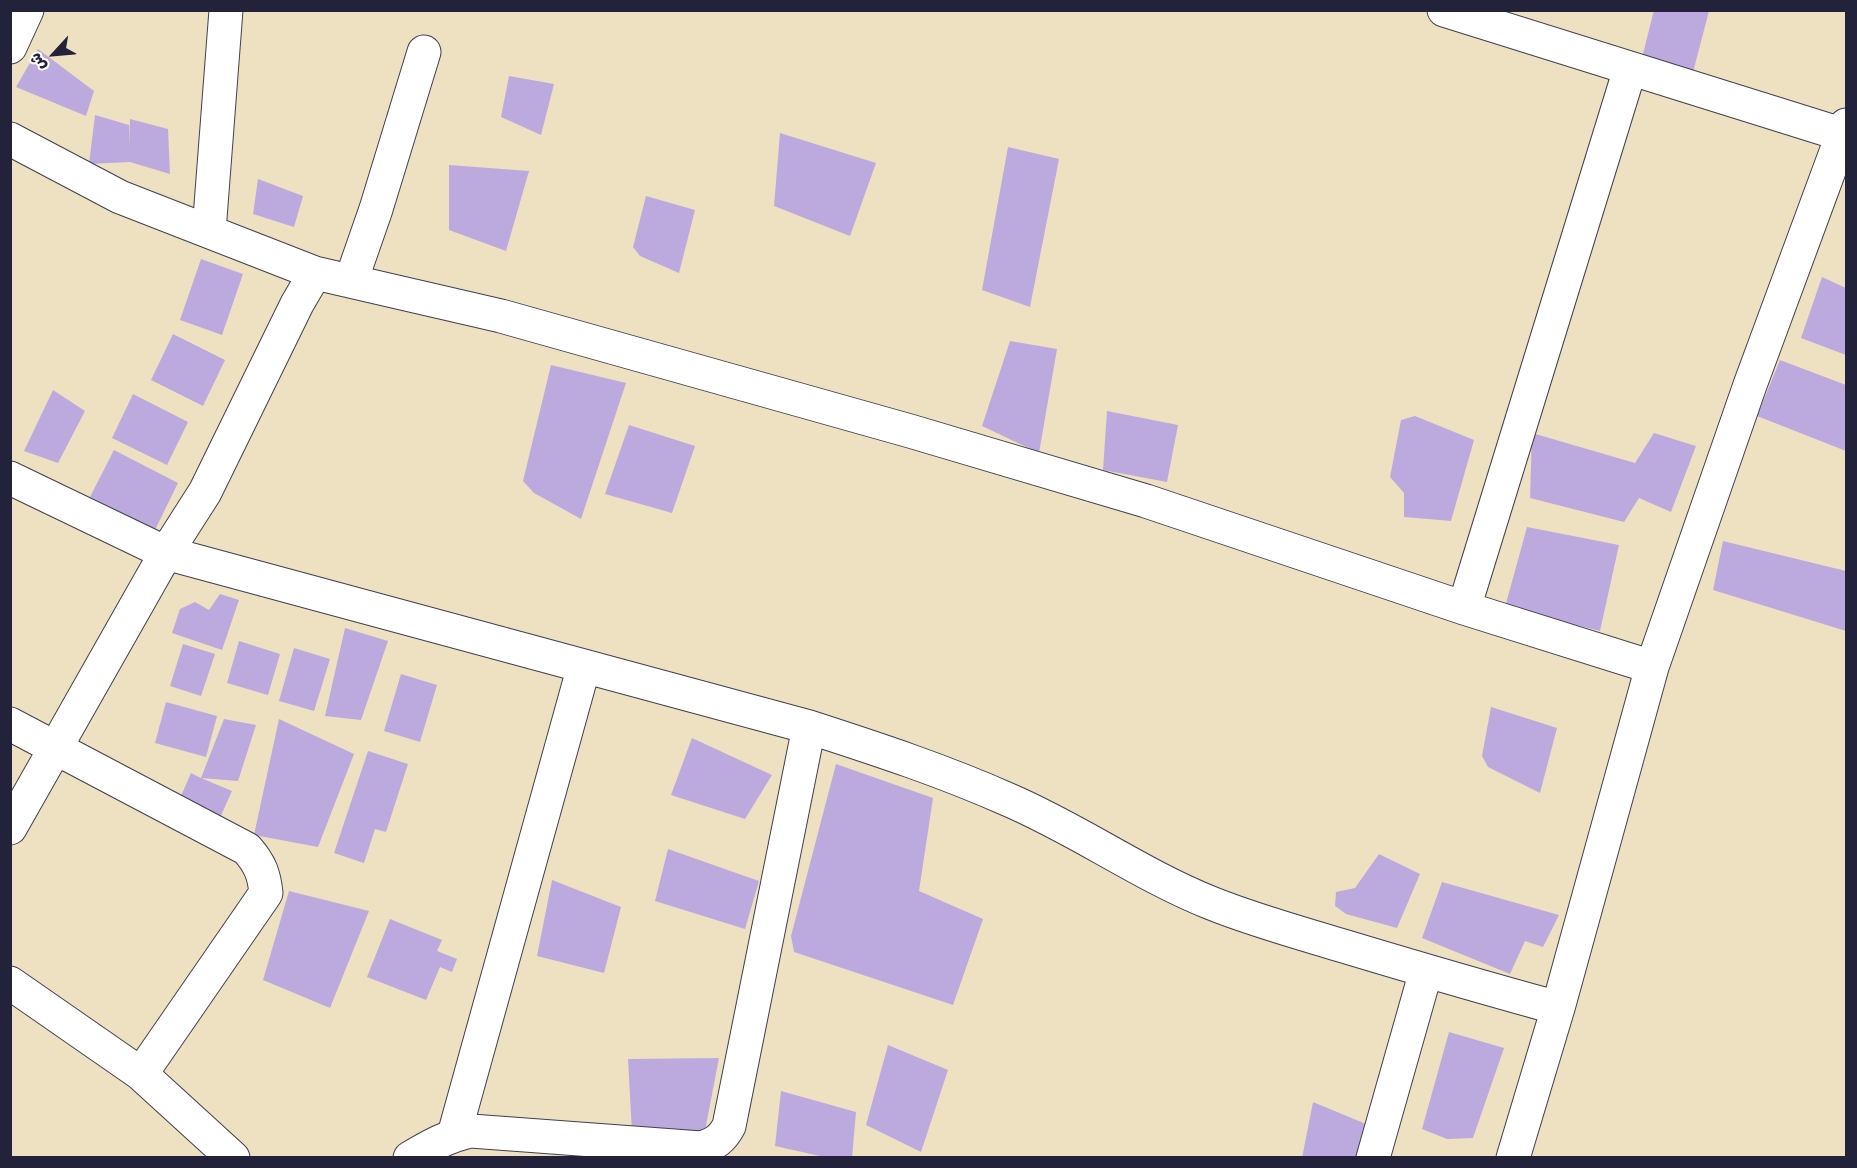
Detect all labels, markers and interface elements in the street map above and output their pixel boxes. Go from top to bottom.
north arrow [24,24,84,84]
text: ش [24,50,51,75]

